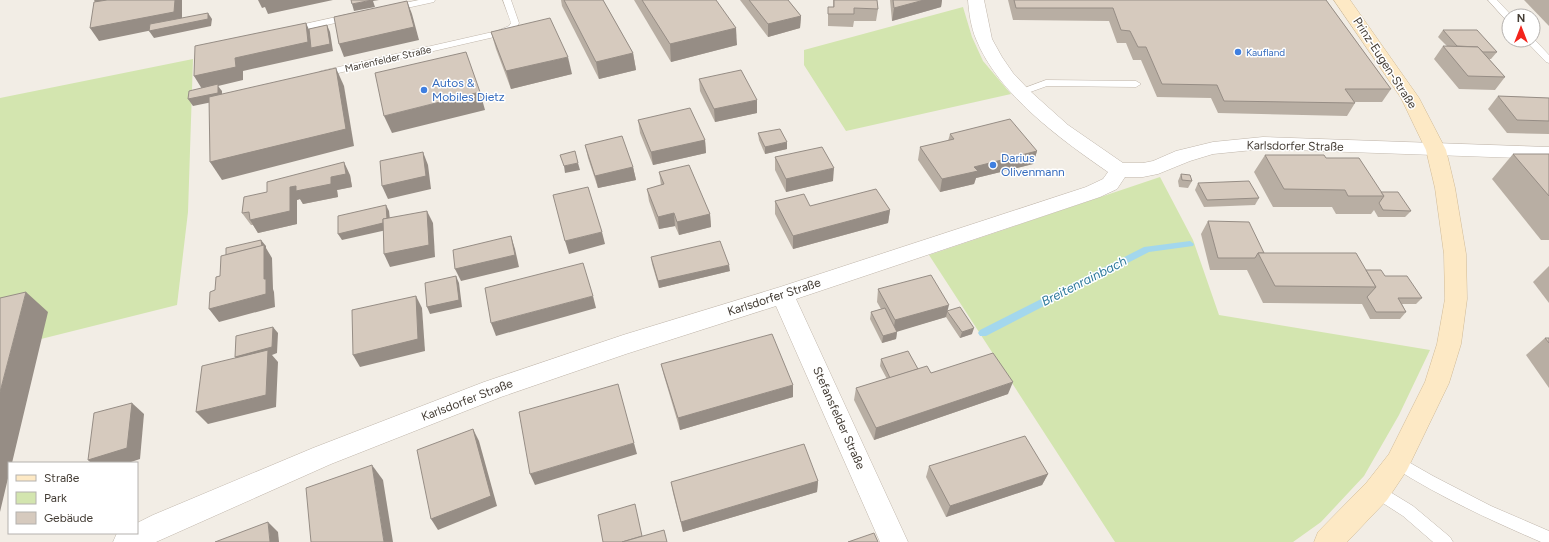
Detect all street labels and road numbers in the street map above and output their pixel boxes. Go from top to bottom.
street label: Prinz-Eugen-Straße [1350,15,1420,112]
street label: Marienfelder Straße [344,43,433,75]
street label: Karlsdorfer Straße [1246,138,1344,154]
street label: Karlsdorfer Straße [726,275,823,319]
street label: Stefansfelder Straße [810,365,868,472]
street label: Karlsdorfer Straße [419,376,515,424]

